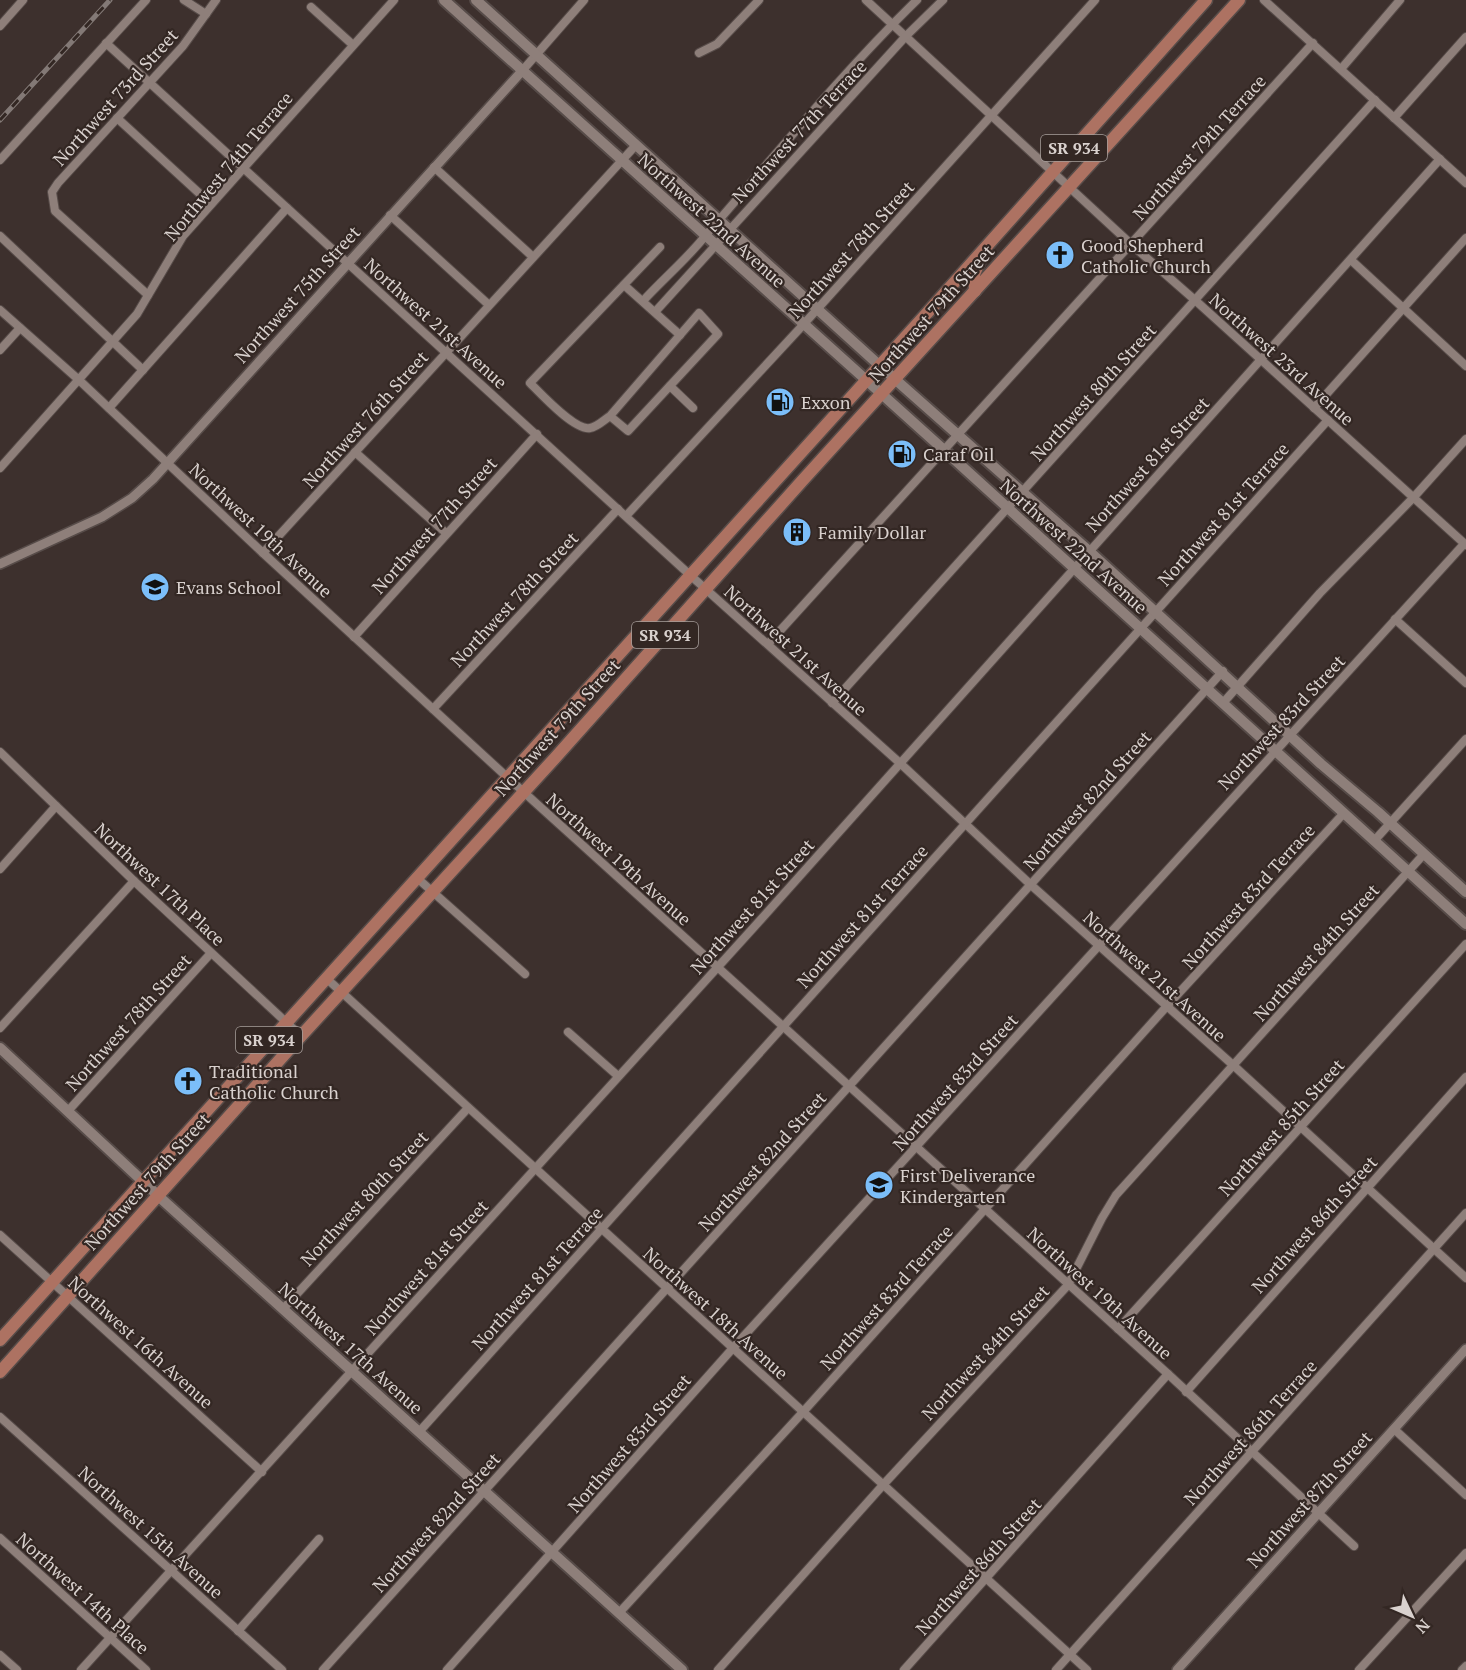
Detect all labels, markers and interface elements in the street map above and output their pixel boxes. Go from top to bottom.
street label: Northwest 73rd Street [47,23,183,171]
street label: Northwest 77th Terrace [726,54,872,208]
street label: Northwest 79th Terrace [1127,69,1271,225]
street label: Northwest 74th Terrace [158,86,298,246]
road number: SR 934 [1041,135,1107,161]
street label: Northwest 22nd Avenue [633,147,791,293]
street label: Northwest 78th Street [783,175,919,323]
street label: Northwest 75th Street [229,220,365,368]
place label: Good Shepherd Catholic Church [1081,233,1211,278]
street label: Northwest 79th Street [863,239,999,387]
church icon: Good Shepherd Catholic Church [1044,239,1076,271]
street label: Northwest 21st Avenue [359,252,513,394]
street label: Northwest 23rd Avenue [1204,287,1360,431]
street label: Northwest 80th Street [1025,318,1161,466]
street label: Northwest 76th Street [297,345,433,493]
fuel station icon: Exxon [764,386,796,418]
place label: Exxon [801,390,851,414]
street label: Northwest 81st Street [1080,391,1214,537]
street label: Northwest 81st Terrace [1152,437,1294,591]
fuel station icon: Caraf Oil [886,438,918,470]
place label: Caraf Oil [923,442,994,466]
street label: Northwest 77th Street [366,451,502,598]
street label: Northwest 19th Avenue [184,457,338,603]
street label: Northwest 22nd Avenue [995,473,1153,619]
building icon: Family Dollar [781,516,813,548]
place label: Family Dollar [818,520,926,544]
street label: Northwest 78th Street [445,526,583,672]
school or university icon: Evans School [139,571,171,603]
place label: Evans School [176,575,281,599]
street label: Northwest 21st Avenue [719,579,873,721]
road number: SR 934 [632,622,698,648]
street label: Northwest 83rd Street [1212,649,1350,795]
street label: Northwest 79th Street [489,653,625,801]
street label: Northwest 82nd Street [1018,725,1156,875]
street label: Northwest 19th Avenue [541,787,697,931]
street label: Northwest 17th Place [89,817,231,951]
street label: Northwest 83rd Terrace [1176,818,1320,974]
street label: Northwest 81st Street [685,833,819,979]
street label: Northwest 81st Terrace [791,839,933,993]
street label: Northwest 84th Street [1248,878,1384,1026]
street label: Northwest 21st Avenue [1078,905,1232,1047]
street label: Northwest 78th Street [60,948,196,1096]
street label: Northwest 83rd Street [887,1008,1023,1156]
road number: SR 934 [236,1027,302,1053]
street label: Northwest 85th Street [1213,1053,1349,1201]
place label: Traditional Catholic Church [209,1059,339,1104]
church icon: Traditional Catholic Church [172,1065,204,1097]
street label: Northwest 82nd Street [693,1086,831,1236]
street label: Northwest 79th Street [79,1107,215,1255]
street label: Northwest 80th Street [295,1125,433,1271]
street label: Northwest 86th Street [1246,1150,1382,1298]
place label: First Deliverance Kindergarten [900,1163,1035,1208]
school or university icon: First Deliverance Kindergarten [863,1169,895,1201]
street label: Northwest 81st Street [359,1194,493,1340]
street label: Northwest 81st Terrace [466,1201,608,1355]
street label: Northwest 83rd Terrace [814,1219,958,1375]
street label: Northwest 19th Avenue [1022,1221,1178,1365]
street label: Northwest 18th Avenue [638,1241,794,1385]
street label: Northwest 16th Avenue [63,1270,219,1414]
street label: Northwest 17th Avenue [274,1277,428,1419]
street label: Northwest 84th Street [916,1279,1054,1425]
street label: Northwest 86th Terrace [1178,1354,1322,1510]
street label: Northwest 83rd Street [562,1368,696,1517]
street label: Northwest 87th Street [1241,1425,1377,1572]
street label: Northwest 82nd Street [367,1447,505,1597]
street label: Northwest 15th Avenue [73,1460,229,1604]
street label: Northwest 86th Street [910,1492,1046,1640]
street label: Northwest 14th Place [11,1527,155,1659]
north arrow [1382,1586,1442,1646]
text: N [1411,1614,1435,1638]

